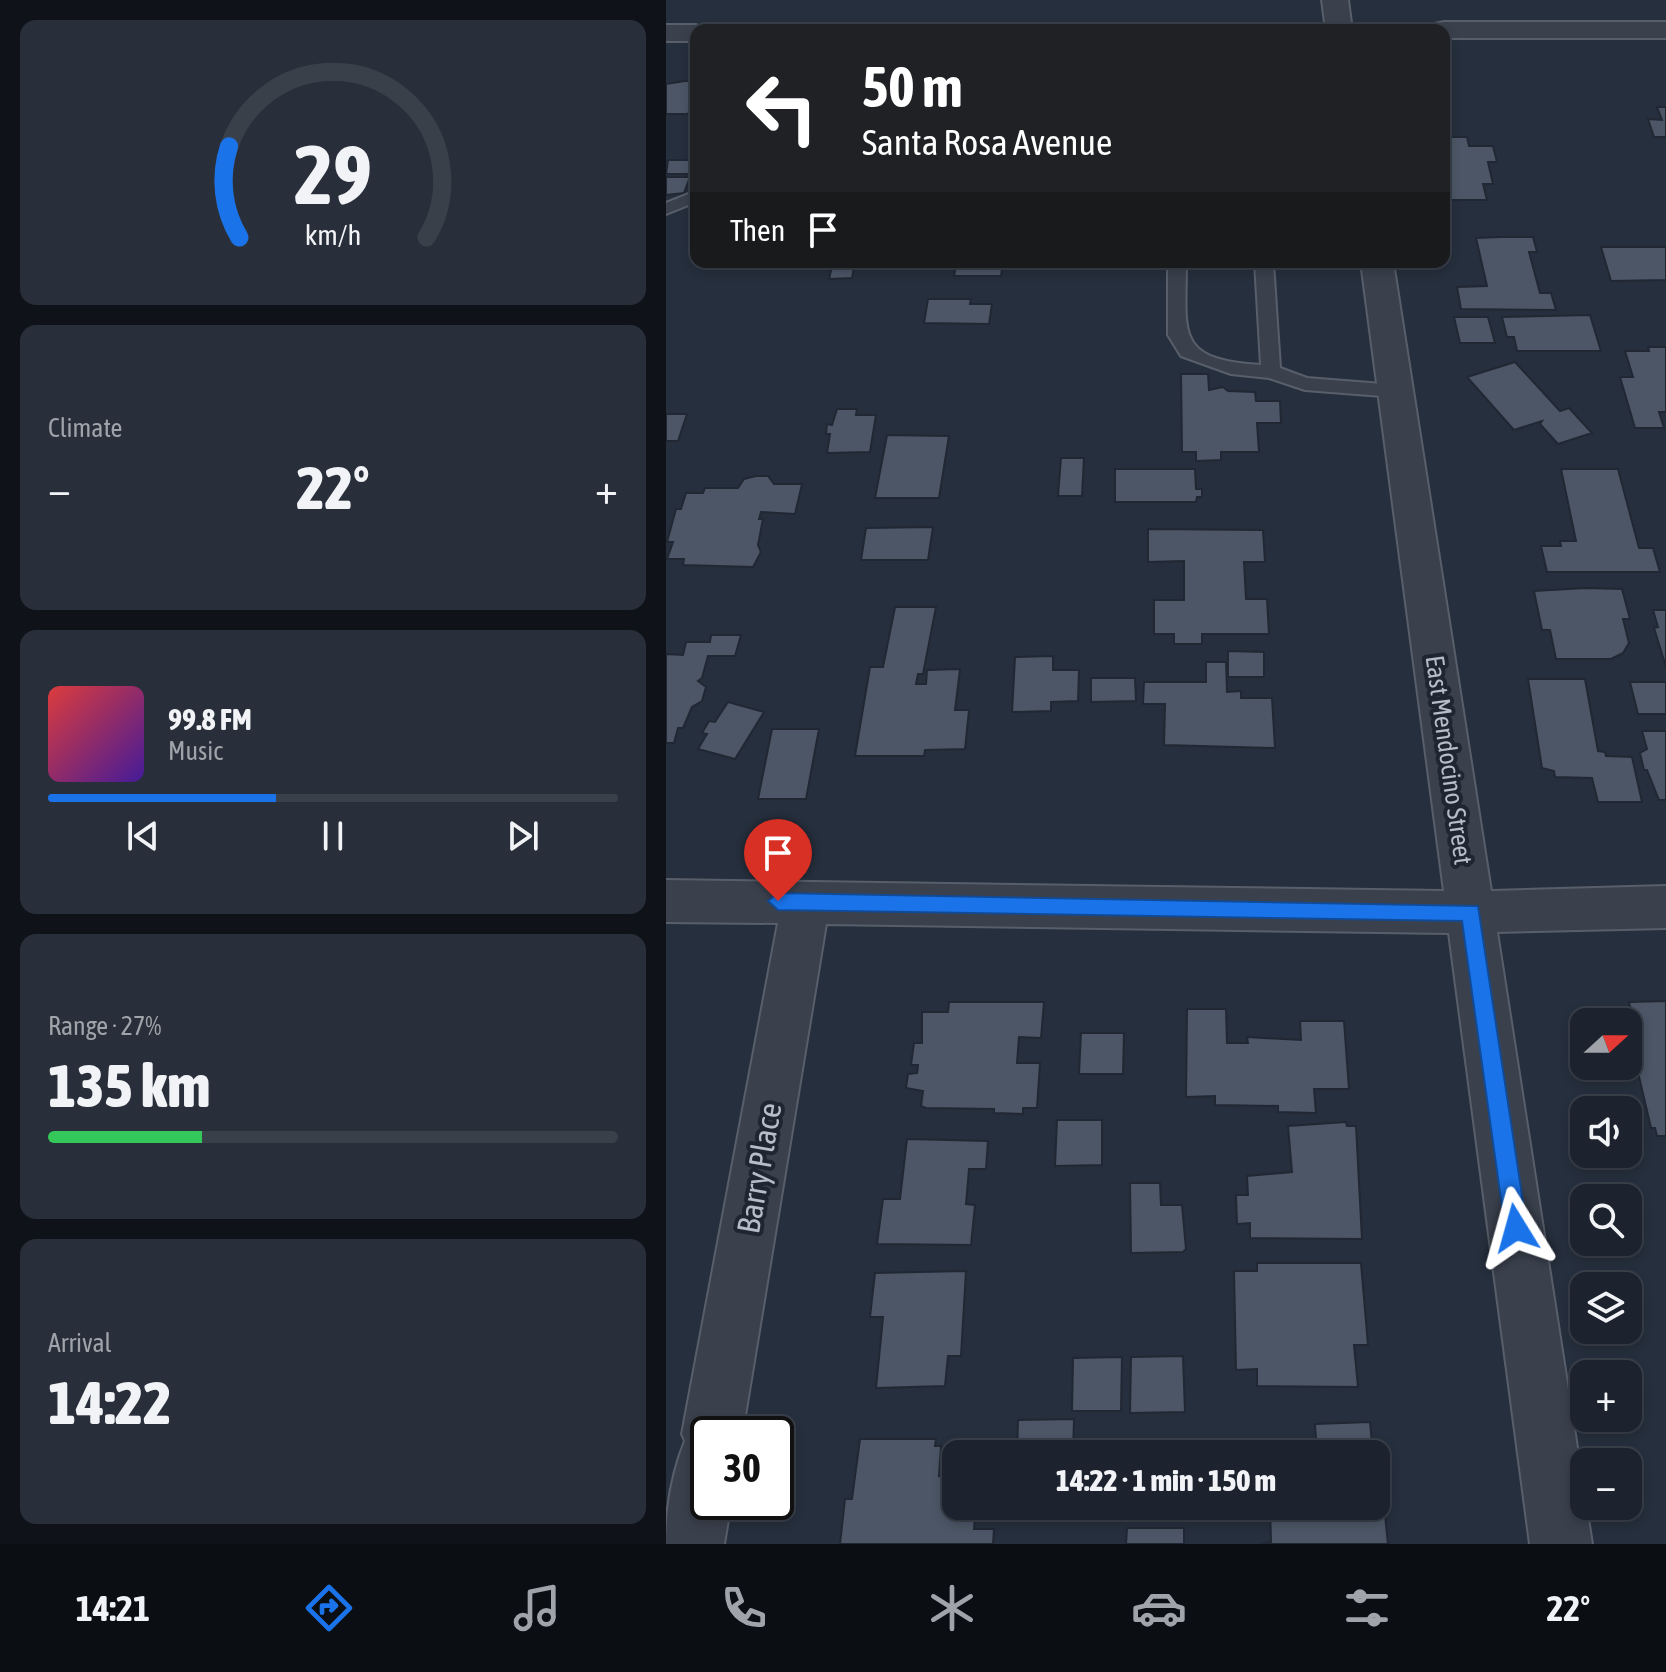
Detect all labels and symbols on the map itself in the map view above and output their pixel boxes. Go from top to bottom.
street label: East Mendocino Street [1419,654,1479,866]
pin [744,819,812,901]
north arrow [1570,1008,1642,1080]
street label: Barry Place [729,1100,789,1236]
position arrow [1474,1186,1558,1270]
speed limit sign: 30 [690,1416,794,1520]

